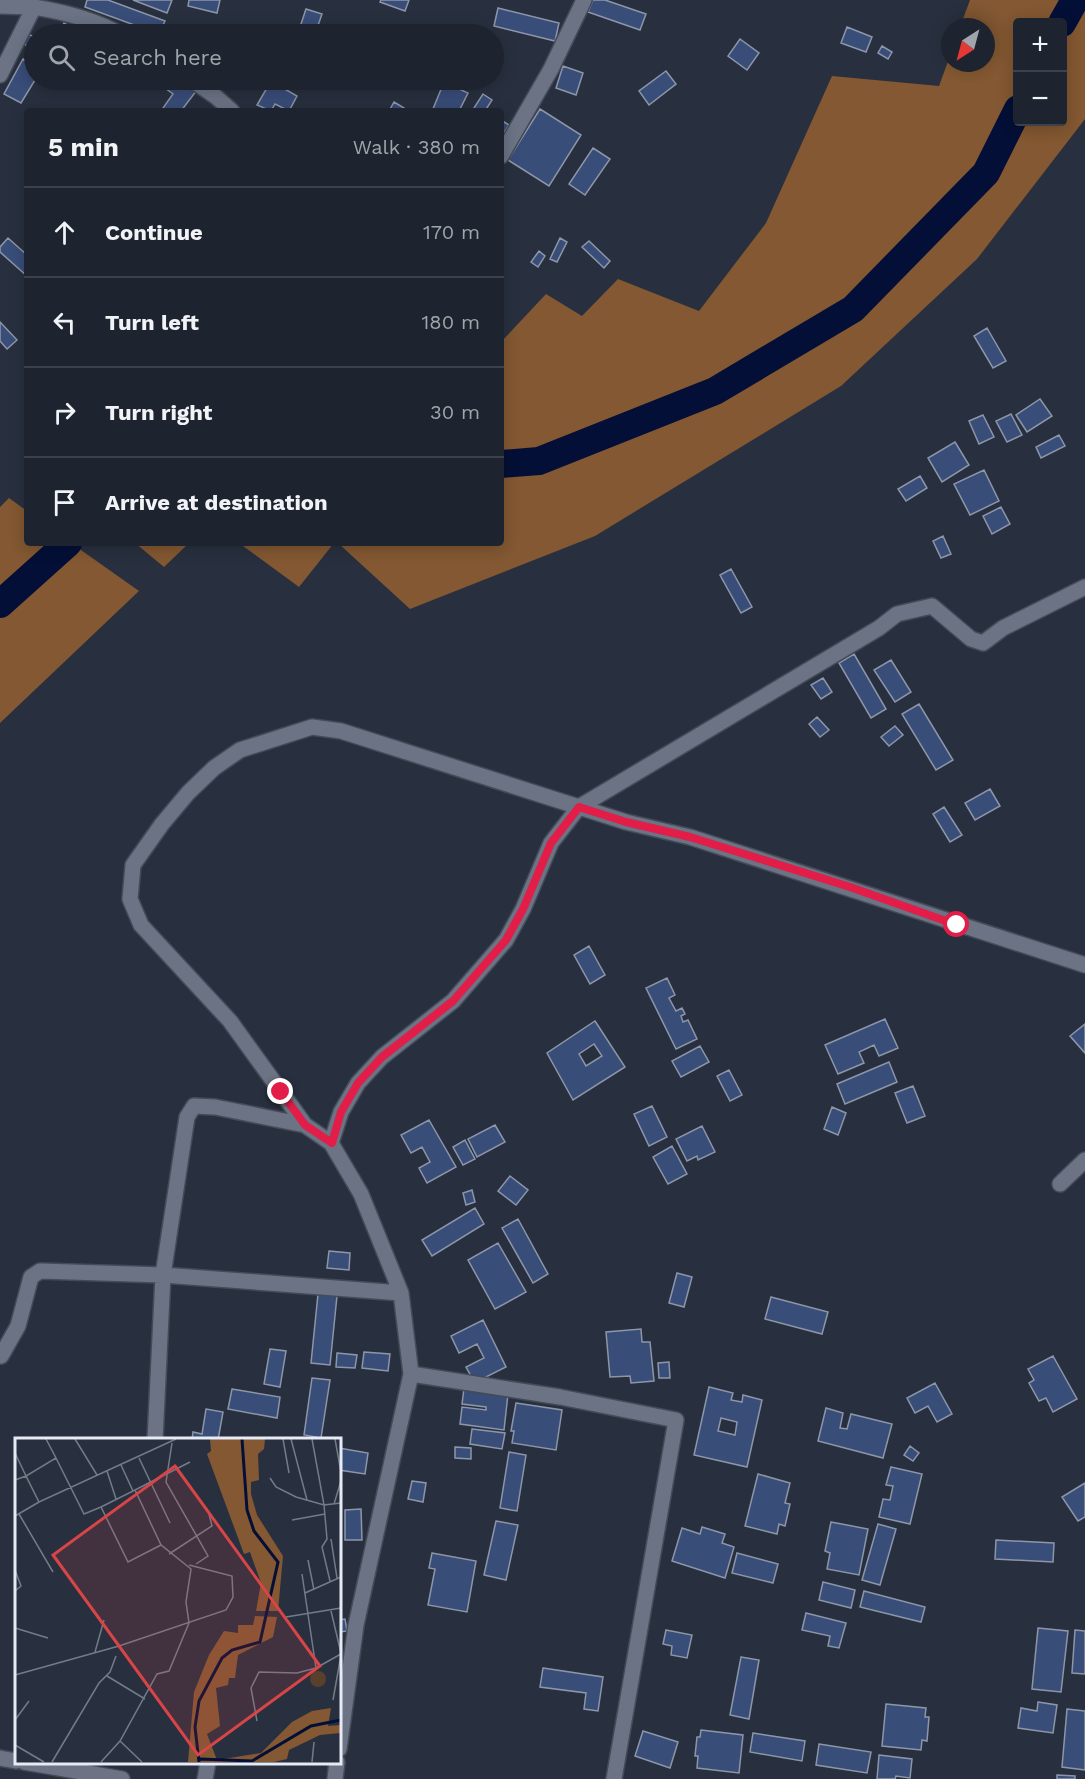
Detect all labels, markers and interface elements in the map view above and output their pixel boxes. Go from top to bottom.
north arrow [941,18,995,72]
map controls [1013,18,1067,126]
button: + [1013,18,1067,72]
search box [24,24,504,90]
icon: search [45,41,78,74]
text: Search here [93,45,222,70]
button: − [1013,72,1067,126]
text: 5 min [48,132,119,162]
text: Walk · 380 m [353,135,480,159]
icon: ahead [48,216,81,249]
text: Continue [105,220,203,245]
text: 170 m [423,220,480,244]
icon: left [48,306,81,339]
text: Turn left [105,310,199,335]
text: 180 m [422,310,480,334]
icon: right [48,396,81,429]
text: Turn right [105,400,212,425]
text: 30 m [430,400,480,424]
icon: arrive [48,486,81,519]
text: Arrive at destination [105,490,328,515]
route start [943,911,969,937]
route end [267,1078,293,1104]
inset map [15,1438,340,1764]

